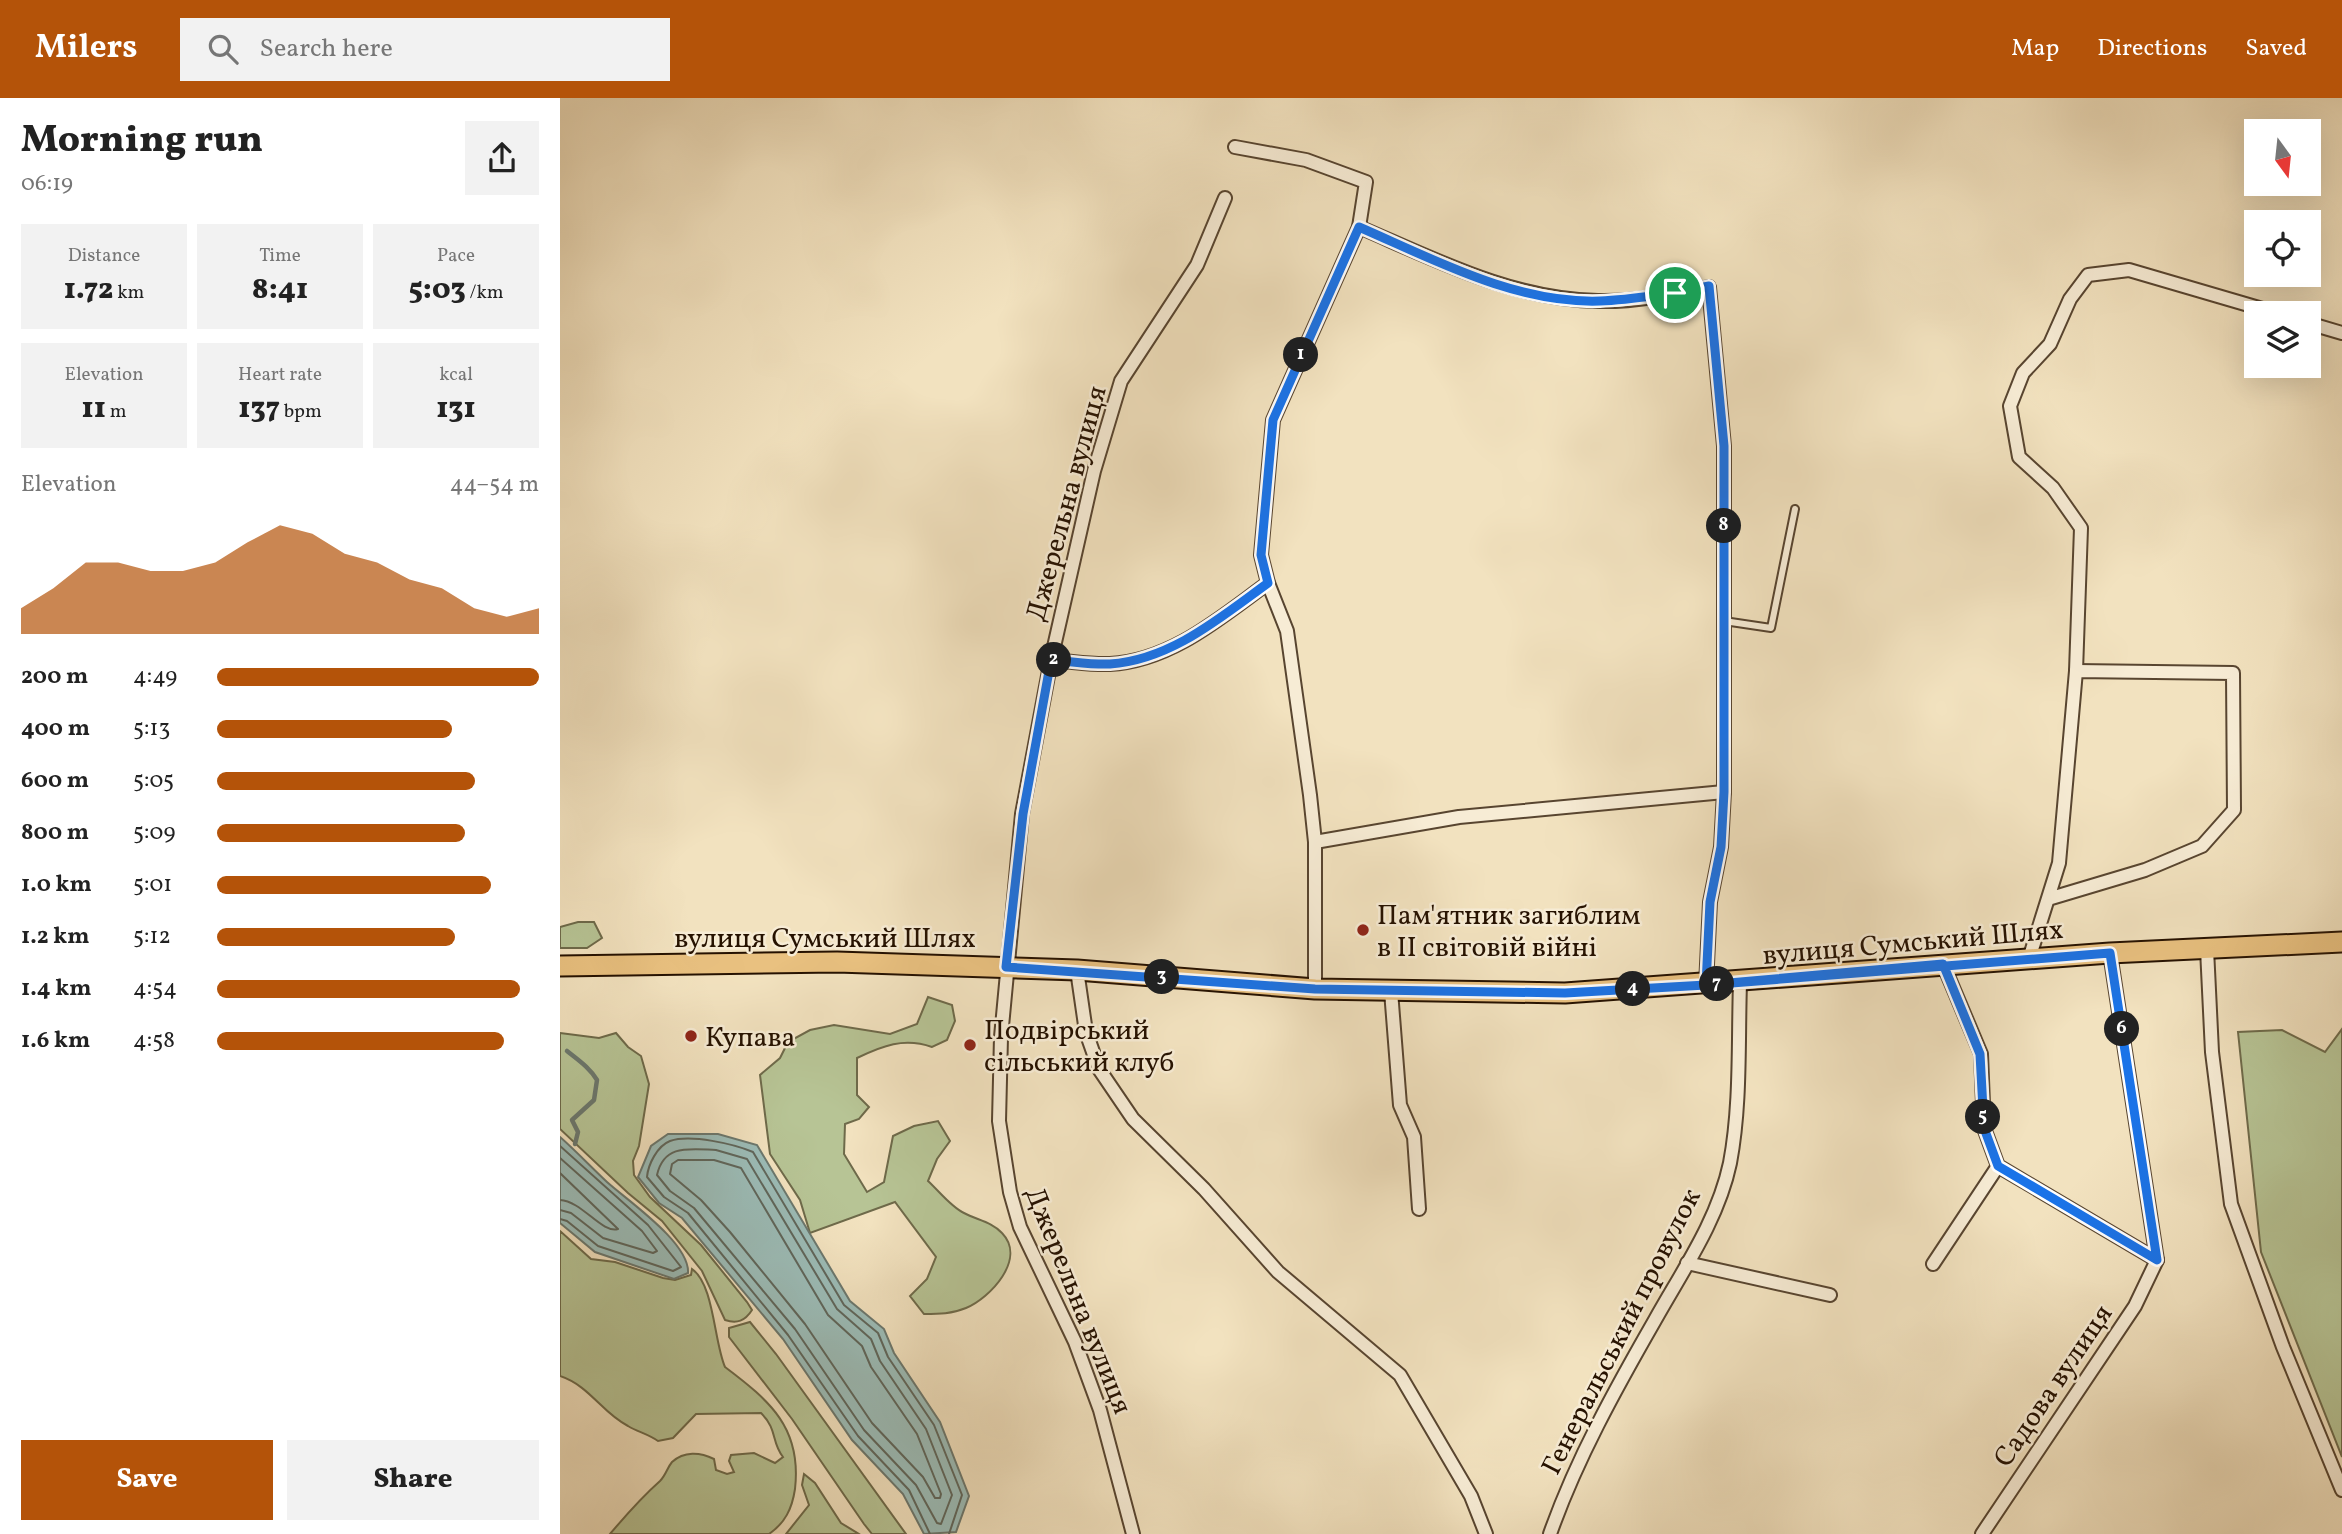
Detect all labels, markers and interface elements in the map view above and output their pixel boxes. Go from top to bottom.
search box [180,18,670,81]
text: Milers [35,26,138,72]
icon: search [204,30,242,68]
text: Search here [260,31,393,67]
text: Map [2011,32,2059,66]
text: Directions [2097,32,2207,66]
text: Saved [2245,32,2307,66]
text: Morning run [21,115,263,168]
north arrow [2244,119,2320,196]
map controls [2244,119,2321,378]
button: share [465,121,539,195]
text: 06:19 [21,168,73,200]
button: locate [2244,210,2321,287]
text: Distance [68,243,140,269]
text: Time [259,243,301,269]
text: Pace [437,243,475,269]
pin [1645,263,1705,323]
text: 1.72 [64,269,113,311]
text: 8:41 [252,269,308,311]
text: 5:03 [408,269,466,311]
icon: arrive [1656,274,1694,312]
text: km [113,280,144,306]
text: /km [466,280,504,306]
button: layers [2244,301,2321,378]
pin: 1 [1284,338,1318,372]
text: 1 [1297,341,1304,367]
text: Elevation [65,362,143,388]
text: Heart rate [238,362,322,388]
text: kcal [439,362,473,388]
street label: Джерельна вулиця [1017,382,1118,626]
text: 11 [81,388,106,430]
text: 137 [238,388,280,430]
text: 131 [436,388,476,430]
text: m [106,399,127,425]
text: bpm [280,399,322,425]
text: Elevation [21,469,117,501]
text: 44–54 m [450,469,539,501]
pin: 8 [1706,508,1742,544]
text: 8 [1718,512,1729,538]
pin: 2 [1036,642,1072,678]
text: 2 [1049,646,1058,672]
text: 200 m [21,661,88,693]
text: 4:49 [133,661,177,693]
text: 400 m [21,713,90,745]
text: 5:13 [133,713,170,745]
text: 600 m [21,765,89,797]
text: 5:05 [133,765,174,797]
text: 800 m [21,817,89,849]
text: 5:09 [133,817,175,849]
text: 1.0 km [21,869,92,901]
text: 5:01 [133,869,172,901]
place label: Пам'ятник загиблим в II світовій війні [1377,897,1640,968]
street label: вулиця Сумський Шлях [1761,911,2065,976]
street label: вулиця Сумський Шлях [674,920,976,959]
text: 1.2 km [21,921,90,953]
text: 5:12 [133,921,171,953]
marker: Пам'ятник загиблим в II світовій війні [1355,922,1371,938]
pin: 3 [1144,960,1180,994]
text: 3 [1157,963,1166,989]
pin: 7 [1700,966,1734,1001]
text: 7 [1712,970,1721,996]
pin: 4 [1616,972,1650,1006]
text: 1.4 km [21,973,92,1005]
text: 4:54 [133,973,177,1005]
text: 4 [1627,975,1638,1001]
place label: Подвірський сільський клуб [984,1012,1174,1083]
pin: 6 [2104,1012,2140,1046]
text: 6 [2116,1015,2127,1041]
place label: Купава [705,1019,796,1058]
text: 1.6 km [21,1025,90,1057]
text: 4:58 [133,1025,175,1057]
marker: Купава [683,1028,699,1044]
marker: Подвірський сільський клуб [962,1037,978,1053]
pin: 5 [1966,1100,2000,1134]
text: 5 [1978,1103,1987,1129]
street label: Джерельна вулиця [1014,1182,1141,1420]
street label: Генеральський провулок [1533,1182,1712,1482]
street label: Садова вулиця [1985,1297,2123,1475]
button: Save [21,1440,273,1520]
button: Share [287,1440,539,1520]

